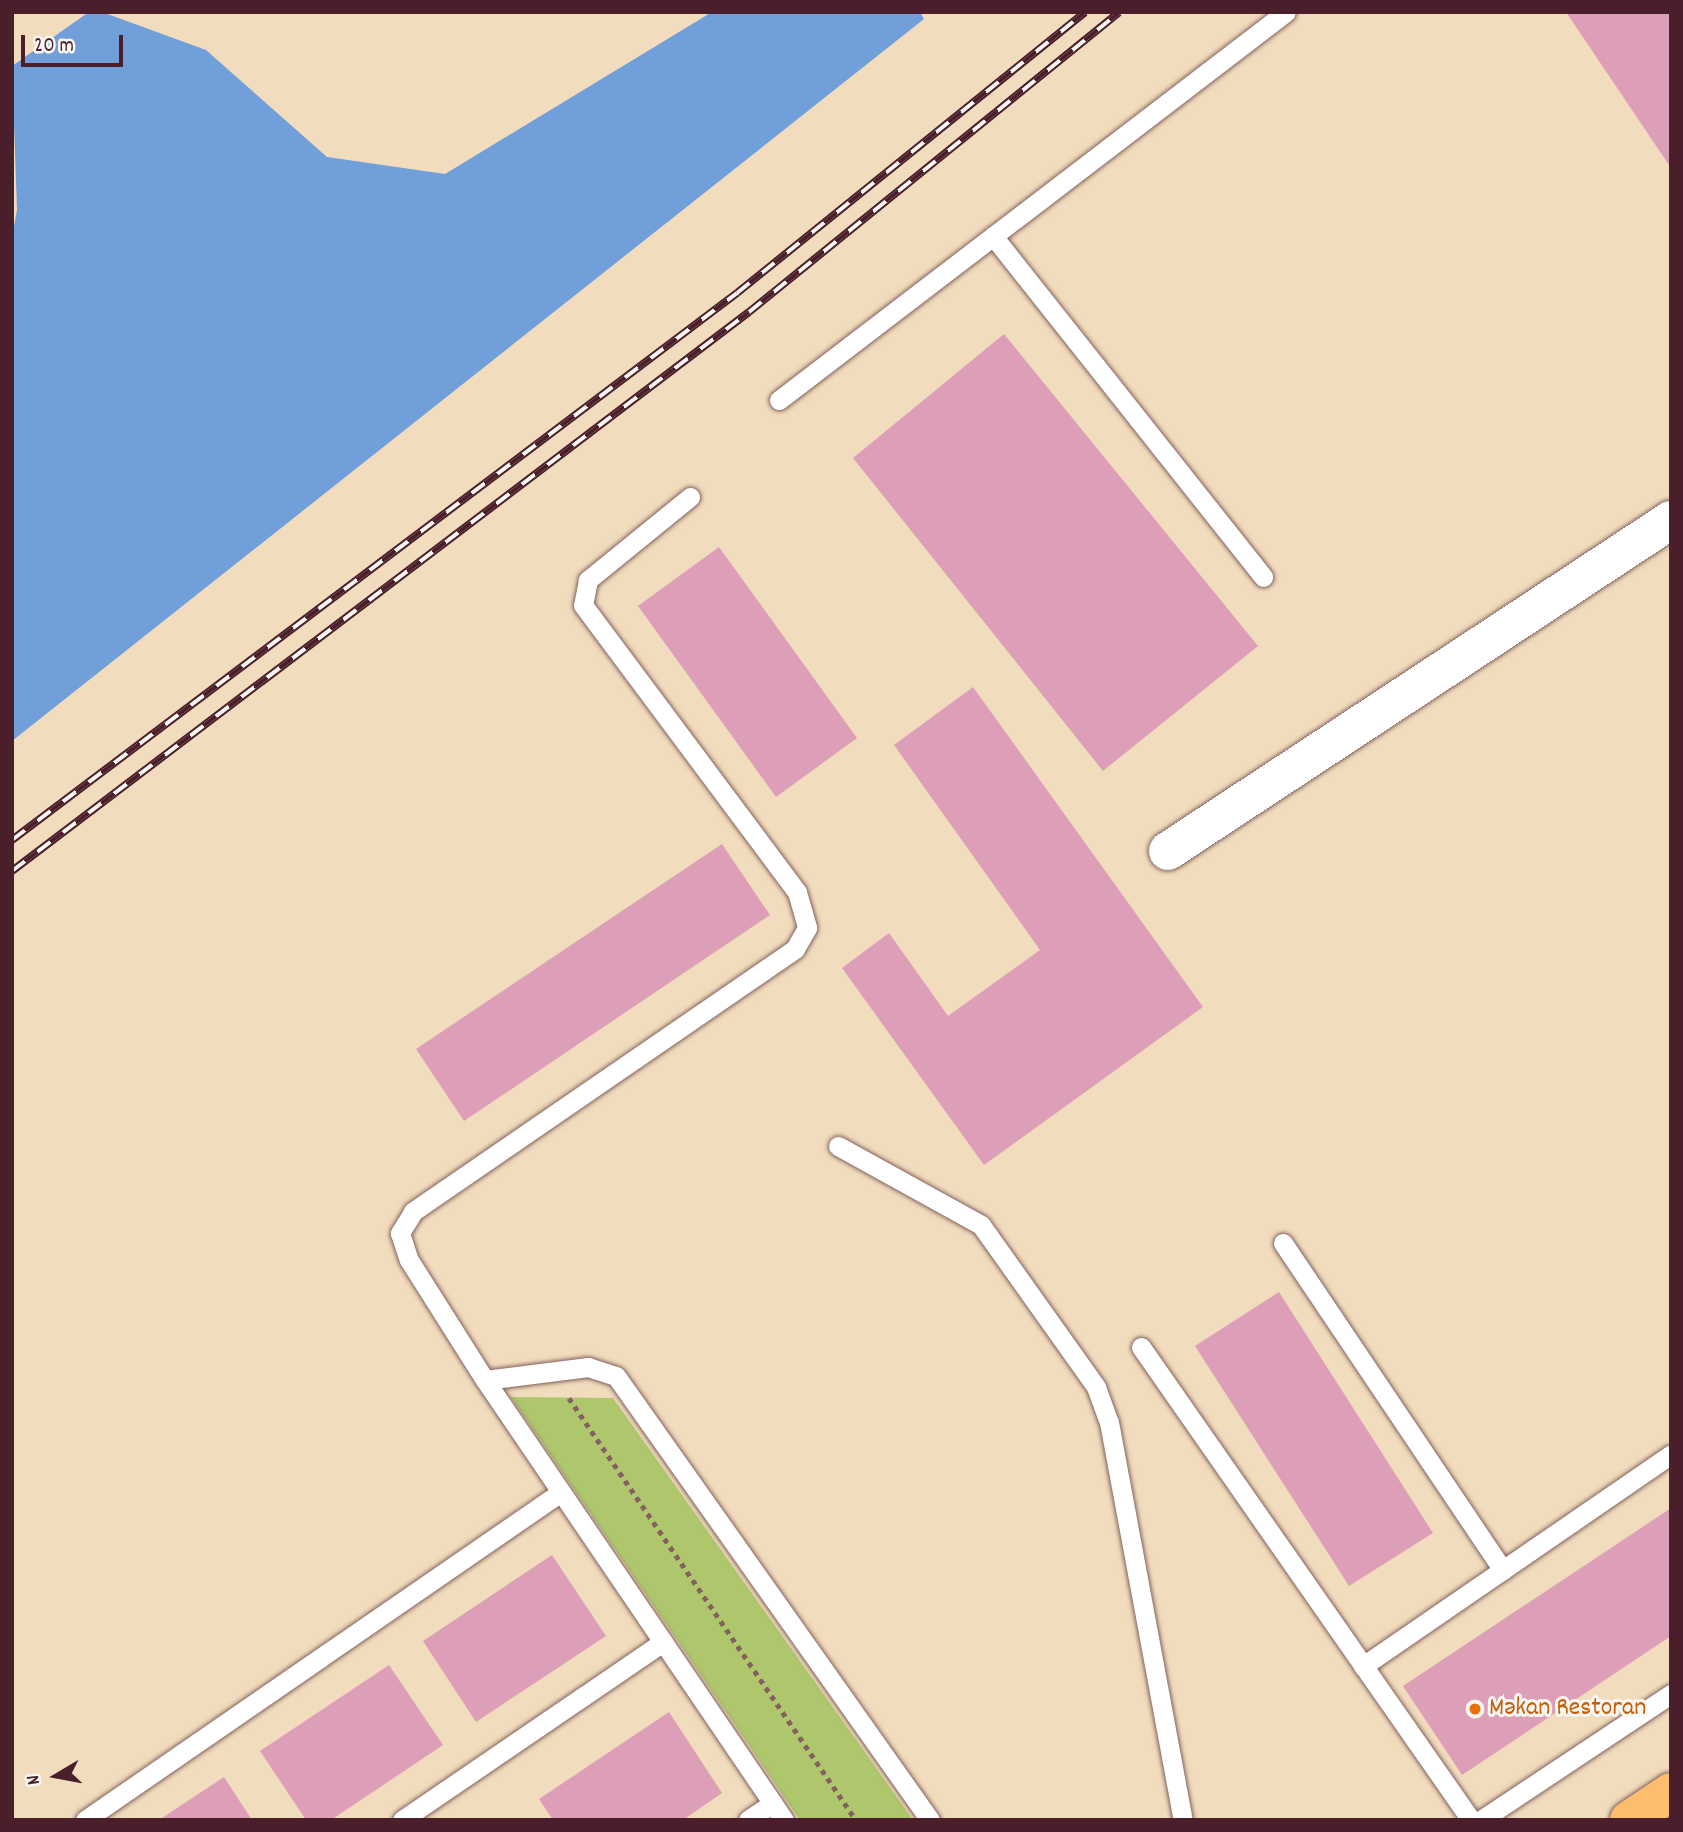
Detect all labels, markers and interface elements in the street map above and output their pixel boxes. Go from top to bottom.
scale bar [24,21,126,65]
text: 20 m [34,32,74,62]
place label: Məkan Restoran [1489,1693,1646,1725]
marker: Məkan Restoran [1467,1701,1483,1717]
north arrow [21,1741,91,1811]
text: N [21,1773,49,1787]

